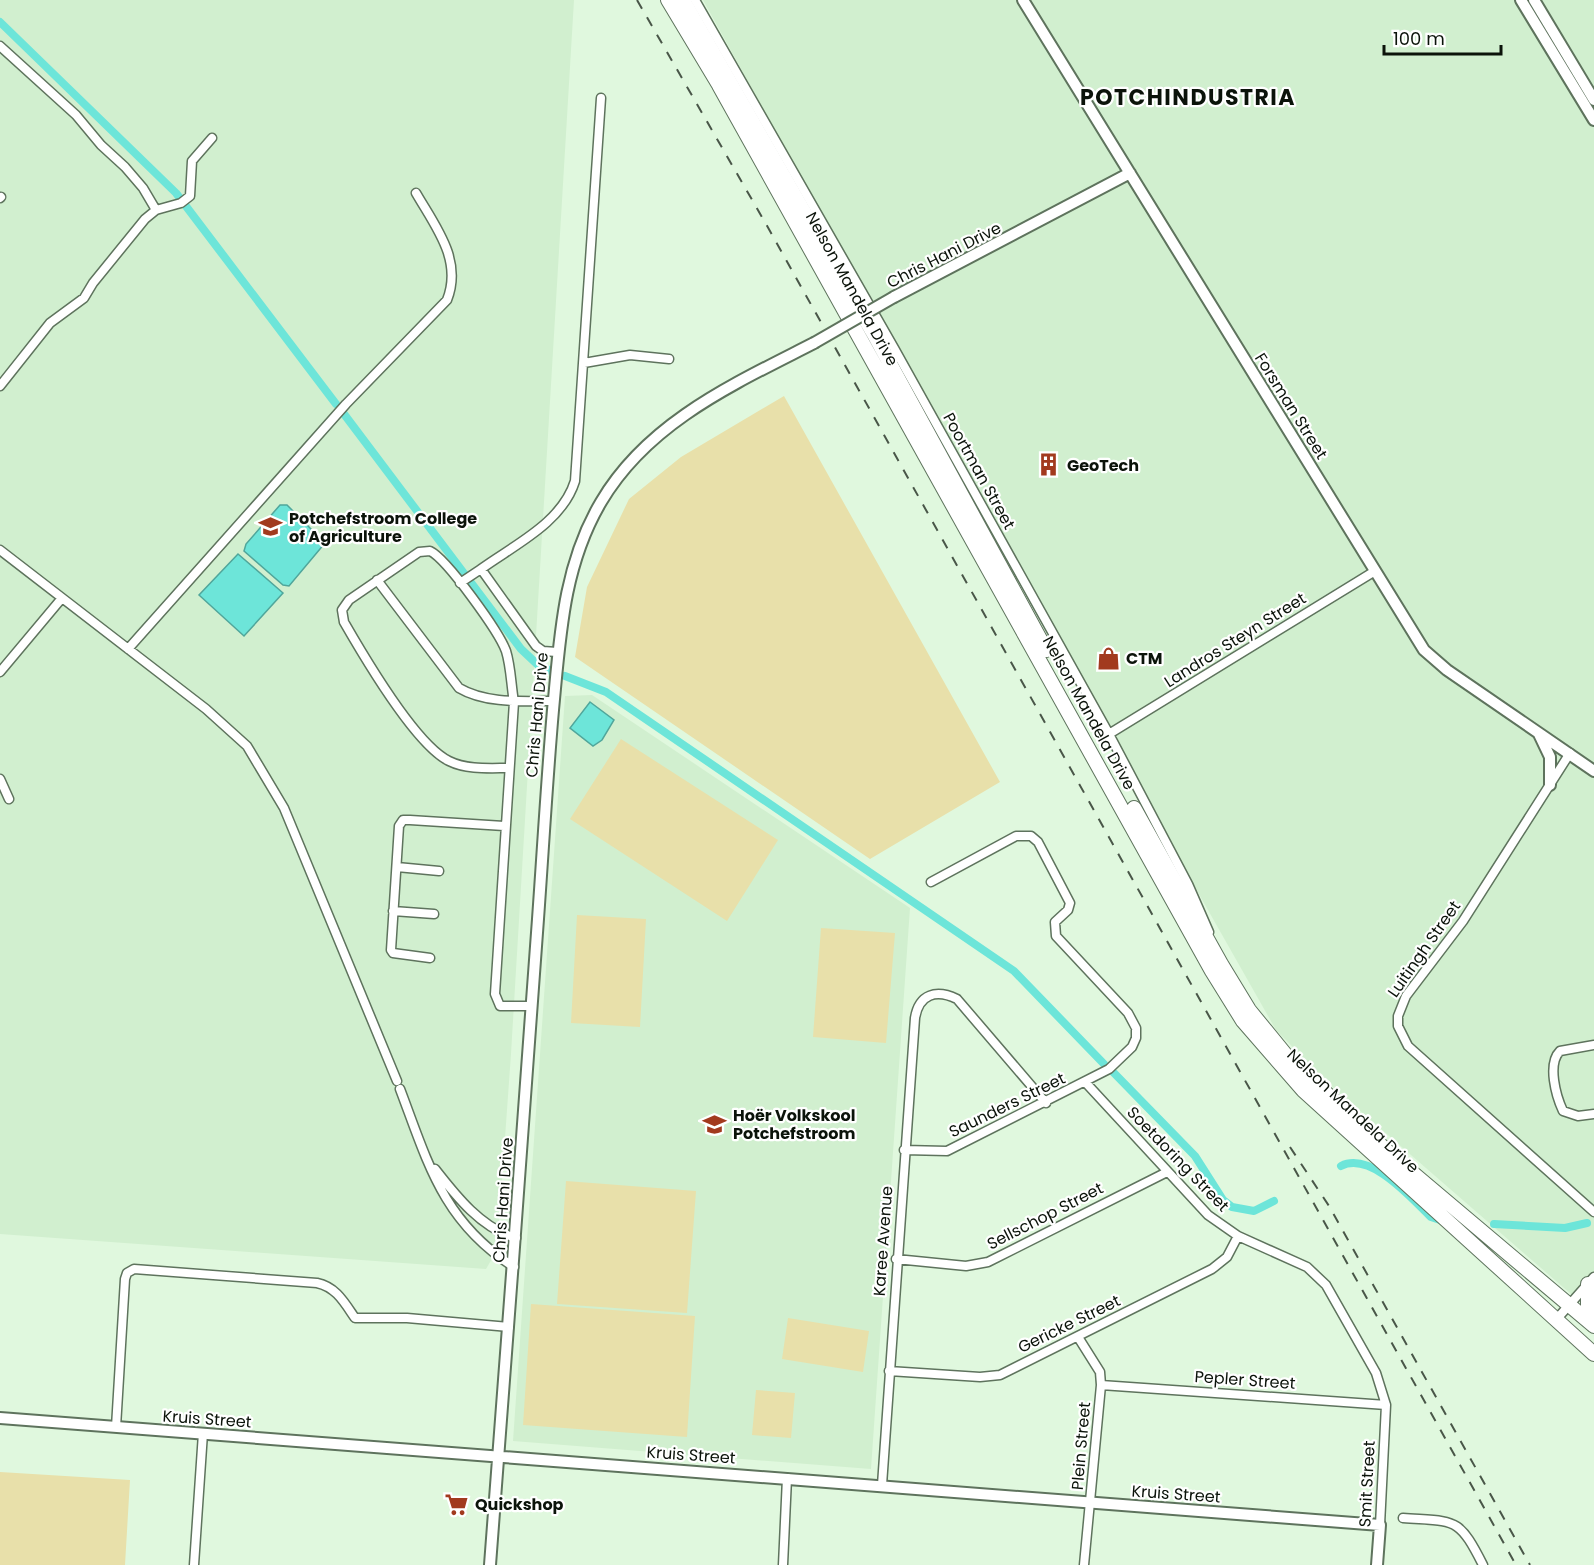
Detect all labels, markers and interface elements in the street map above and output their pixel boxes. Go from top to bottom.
scale bar [1384,18,1501,56]
text: 100 m [1393,26,1445,51]
district label: POTCHINDUSTRIA [1080,82,1296,113]
street label: Nelson Mandela Drive [800,208,904,370]
street label: Chris Hani Drive [883,216,1005,294]
street label: Forsman Street [1249,348,1333,464]
street label: Poortman Street [937,408,1021,534]
building icon: GeoTech [1036,452,1062,478]
place label: GeoTech [1067,454,1139,477]
place label: Potchefstroom College of Agriculture [289,507,477,548]
school or university icon: Potchefstroom College of Agriculture [258,514,284,540]
street label: Landros Steyn Street [1160,587,1310,693]
street label: Nelson Mandela Drive [1037,632,1141,794]
shop icon: CTM [1095,645,1121,671]
place label: CTM [1126,647,1162,670]
street label: Chris Hani Drive [520,651,554,779]
street label: Luitingh Street [1382,896,1466,1002]
street label: Nelson Mandela Drive [1282,1044,1424,1178]
street label: Saunders Street [945,1067,1069,1143]
street label: Soetdoring Street [1122,1101,1235,1217]
place label: Hoër Volkskool Potchefstroom [733,1104,855,1145]
school or university icon: Hoër Volkskool Potchefstroom [702,1111,728,1137]
street label: Chris Hani Drive [487,1136,519,1263]
street label: Sellschop Street [983,1177,1107,1255]
street label: Karee Avenue [868,1185,898,1297]
street label: Gericke Street [1014,1289,1124,1359]
street label: Pepler Street [1194,1365,1296,1395]
street label: Plein Street [1066,1401,1096,1491]
street label: Kruis Street [162,1404,252,1434]
street label: Kruis Street [646,1440,736,1470]
street label: Smit Street [1353,1440,1381,1528]
street label: Kruis Street [1131,1479,1221,1509]
supermarket icon: Quickshop [444,1491,470,1517]
place label: Quickshop [475,1493,564,1516]

